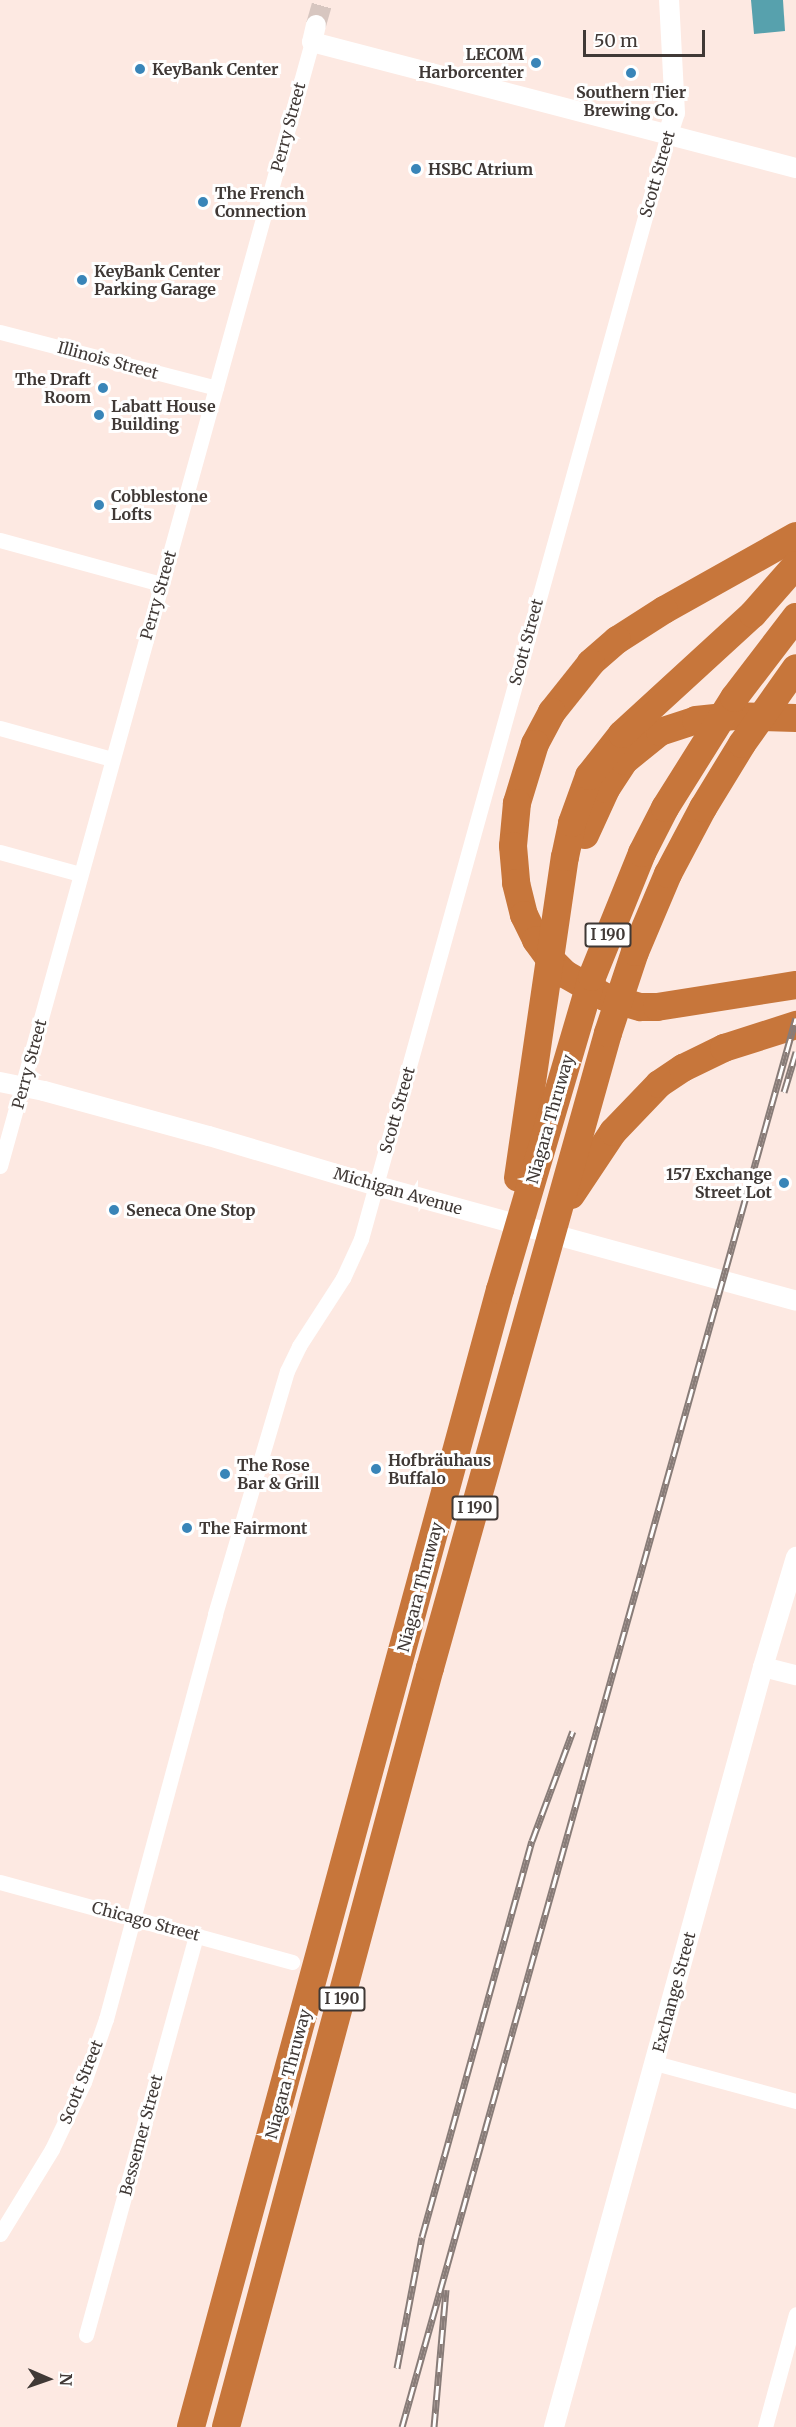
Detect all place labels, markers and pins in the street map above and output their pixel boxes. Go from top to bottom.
place label: LECOM Harborcenter [418,44,524,82]
marker: LECOM Harborcenter [529,56,543,70]
place label: KeyBank Center [152,59,278,79]
marker: KeyBank Center [133,62,147,76]
marker: Southern Tier Brewing Co. [624,66,638,80]
place label: Southern Tier Brewing Co. [576,82,686,120]
place label: HSBC Atrium [428,159,533,179]
marker: HSBC Atrium [409,162,423,176]
place label: The French Connection [215,183,306,221]
marker: The French Connection [196,195,210,209]
place label: KeyBank Center Parking Garage [94,261,220,299]
marker: KeyBank Center Parking Garage [75,273,89,287]
place label: The Draft Room [15,369,91,407]
marker: The Draft Room [96,381,110,395]
place label: Labatt House Building [111,396,216,434]
marker: Labatt House Building [92,408,106,422]
place label: Cobblestone Lofts [111,486,208,524]
marker: Cobblestone Lofts [92,498,106,512]
place label: 157 Exchange Street Lot [666,1164,772,1202]
marker: 157 Exchange Street Lot [777,1176,791,1190]
place label: Seneca One Stop [126,1200,255,1220]
marker: Seneca One Stop [107,1203,121,1217]
place label: Hofbräuhaus Buffalo [388,1450,491,1488]
place label: The Rose Bar & Grill [237,1455,319,1493]
marker: Hofbräuhaus Buffalo [369,1462,383,1476]
marker: The Rose Bar & Grill [218,1467,232,1481]
place label: The Fairmont [199,1518,307,1538]
marker: The Fairmont [180,1521,194,1535]

